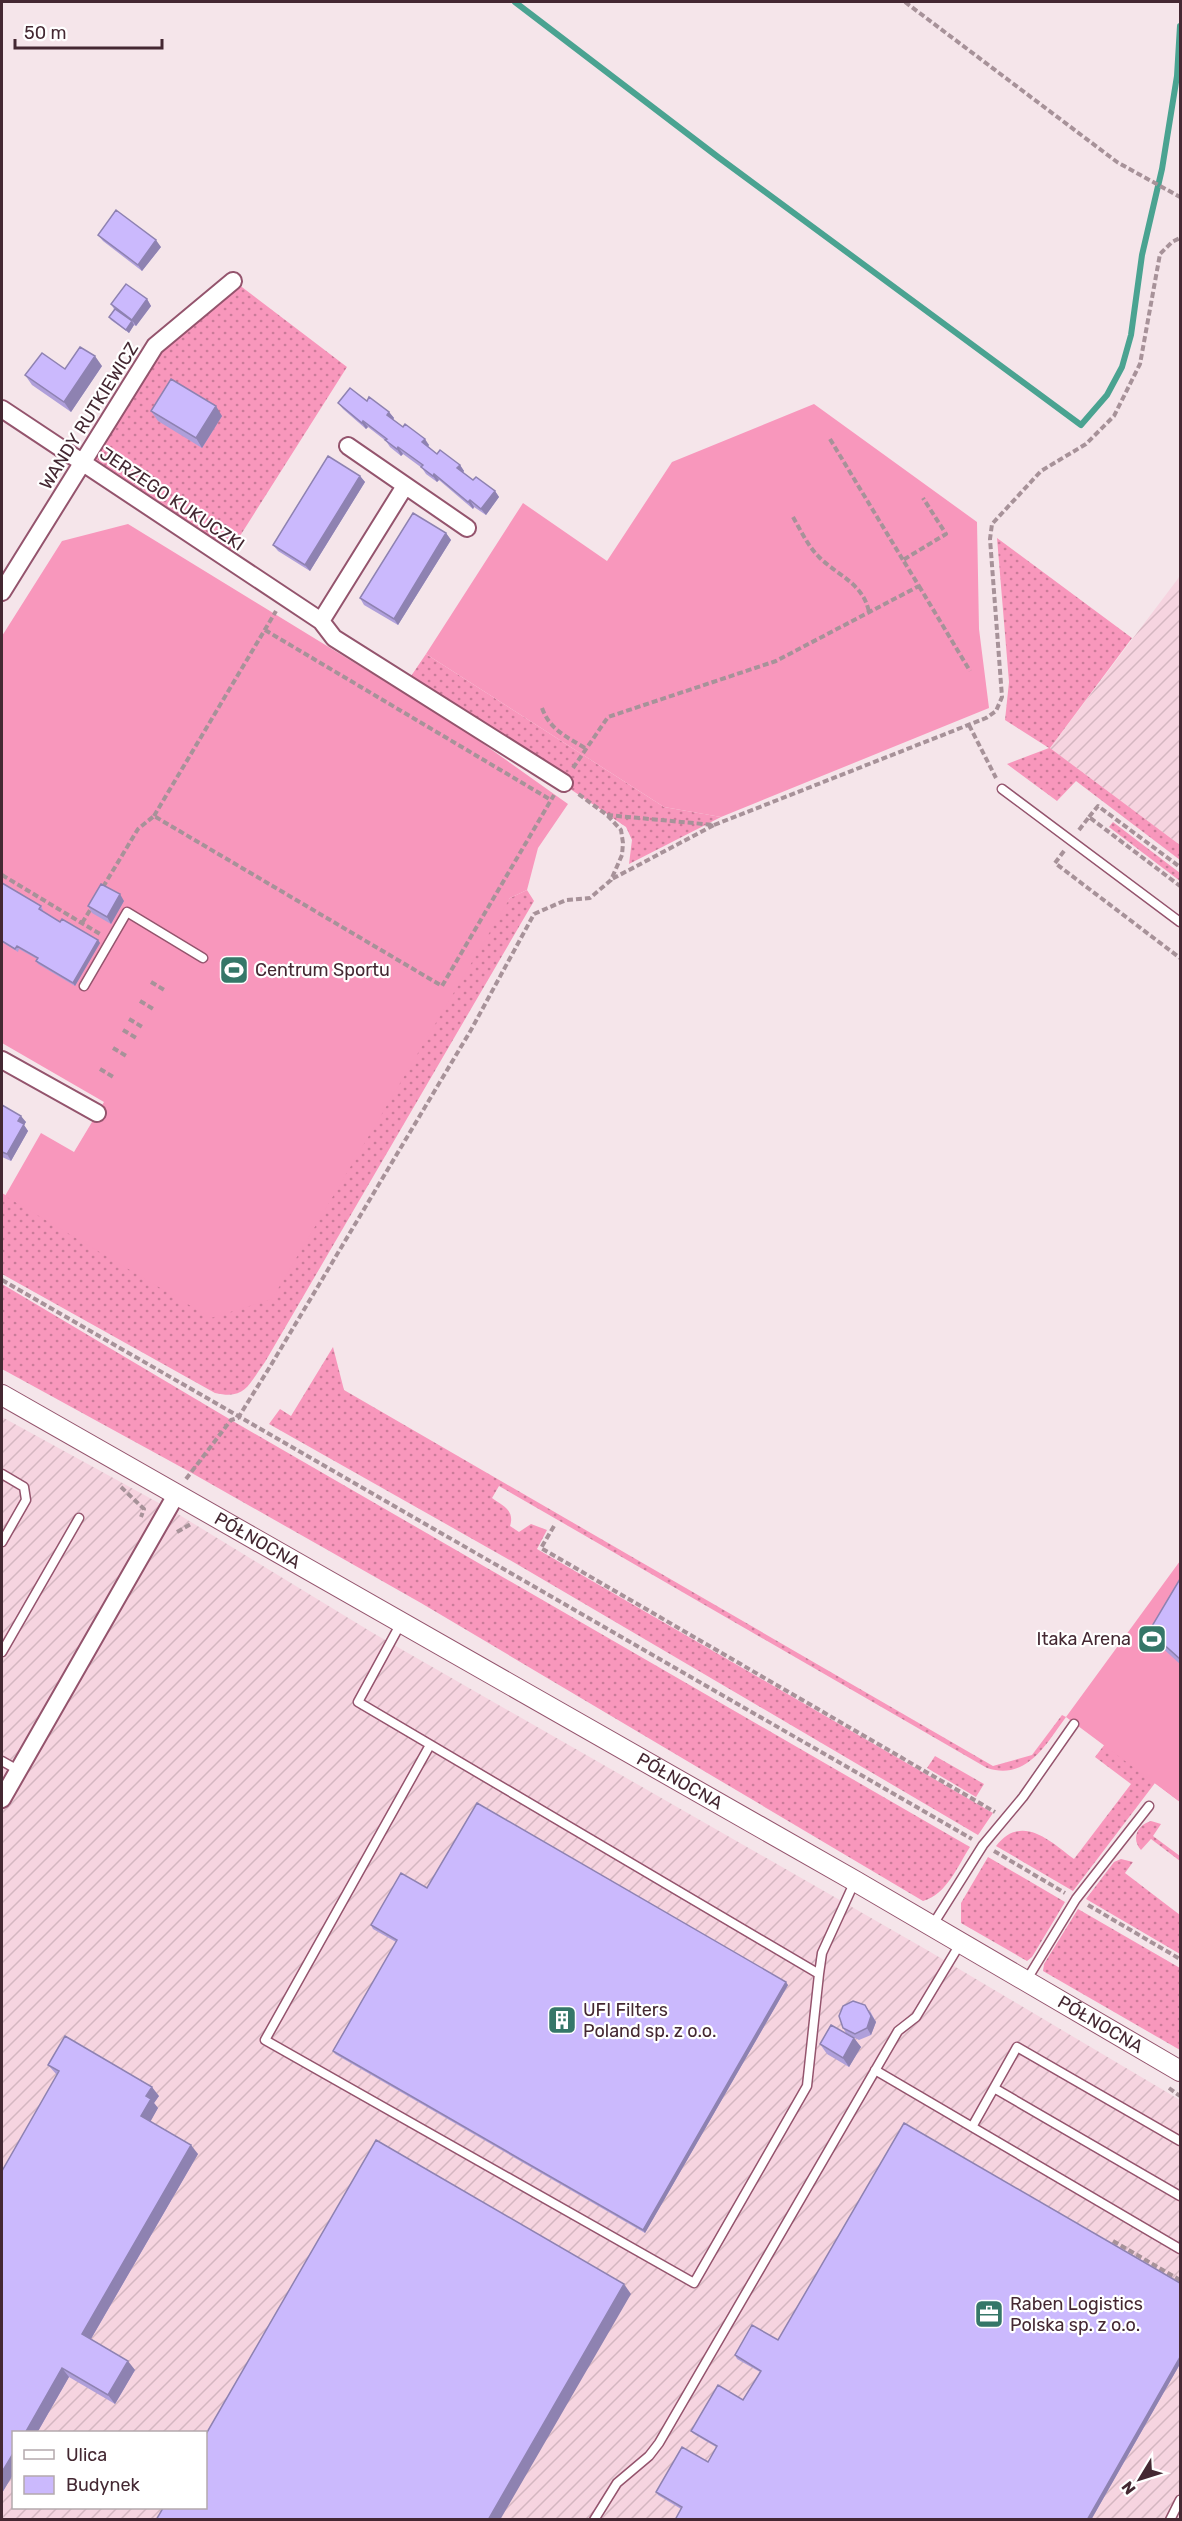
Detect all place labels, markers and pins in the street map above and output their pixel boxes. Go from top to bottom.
sports icon: Centrum Sportu [218,954,250,986]
place label: Centrum Sportu [255,959,390,981]
sports icon: Itaka Arena [1136,1623,1168,1655]
place label: Itaka Arena [1036,1628,1131,1650]
place label: UFI Filters Poland sp. z o.o. [583,1999,717,2042]
building icon: UFI Filters Poland sp. z o.o. [546,2004,578,2036]
place label: Raben Logistics Polska sp. z o.o. [1010,2293,1143,2336]
office icon: Raben Logistics Polska sp. z o.o. [973,2298,1005,2330]

